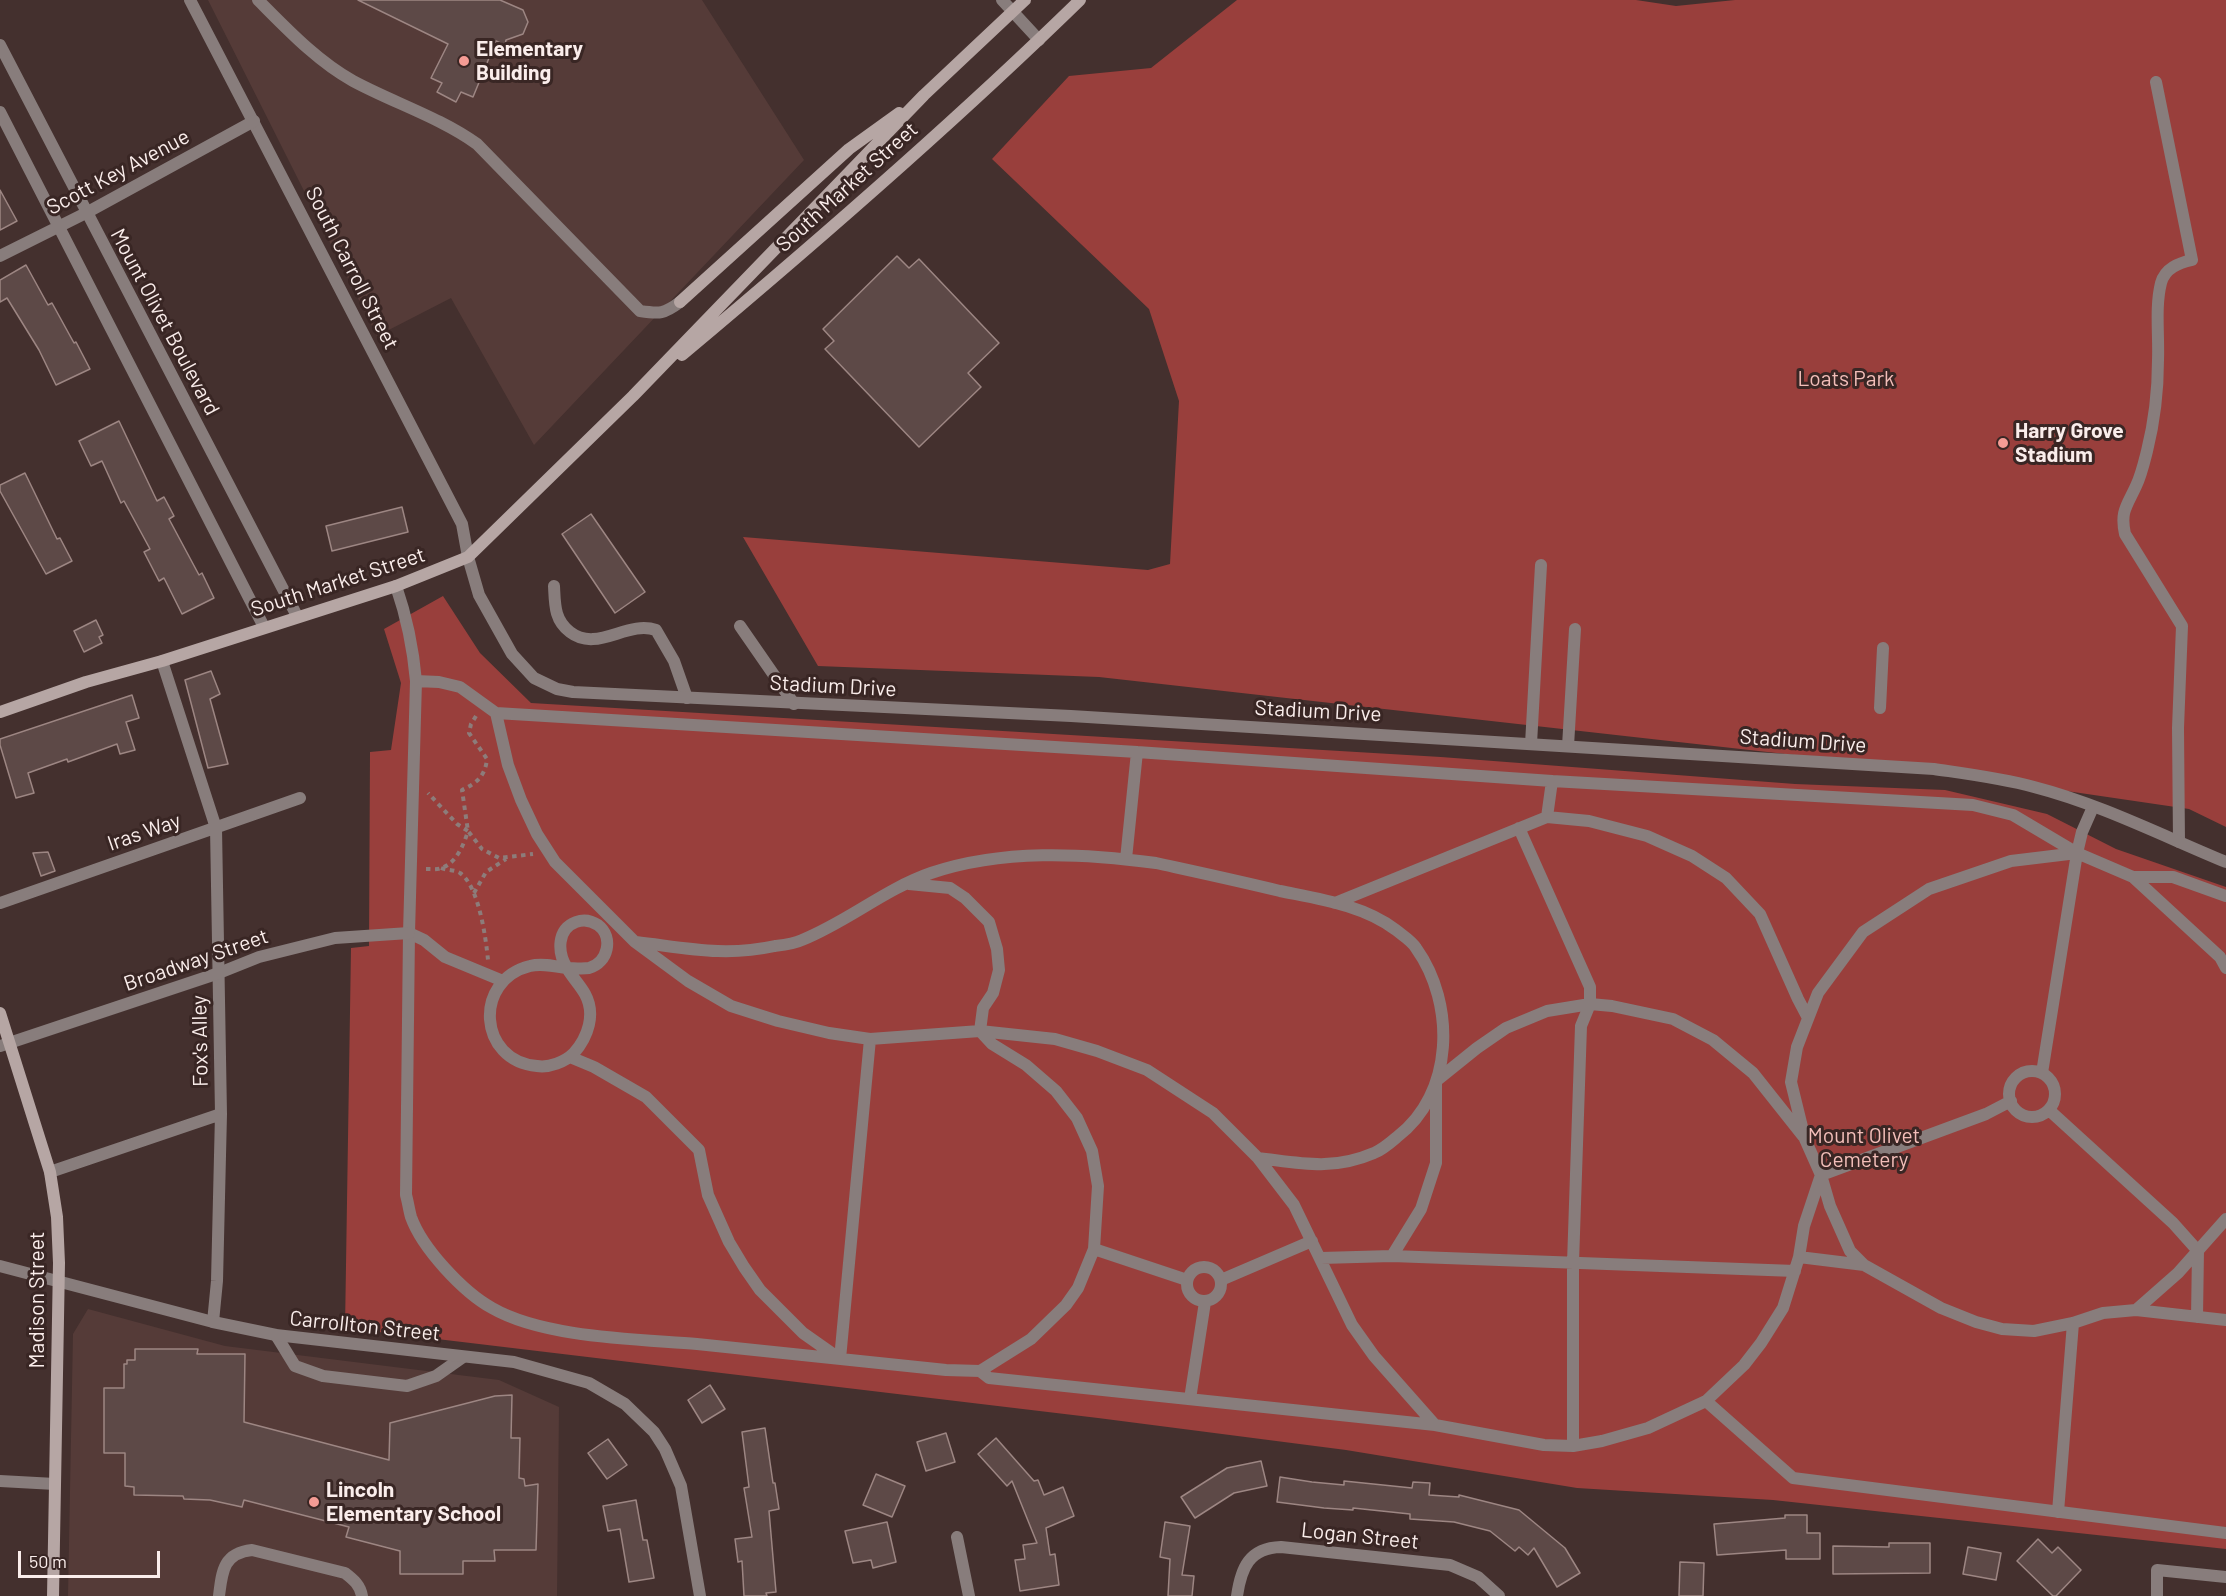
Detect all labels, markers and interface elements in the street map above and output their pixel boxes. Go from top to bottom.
place label: Elementary Building [476,36,583,86]
marker: Elementary Building [457,54,471,68]
street label: South Market Street [771,117,923,257]
street label: Scott Key Avenue [42,124,194,220]
street label: South Carroll Street [300,182,404,354]
street label: Mount Olivet Boulevard [105,224,225,420]
park label: Loats Park [1797,366,1895,392]
place label: Harry Grove Stadium [2015,418,2124,468]
marker: Harry Grove Stadium [1996,436,2010,450]
street label: South Market Street [248,542,428,622]
street label: Stadium Drive [769,670,897,702]
street label: Stadium Drive [1254,695,1382,727]
street label: Stadium Drive [1739,724,1867,758]
street label: Iras Way [104,808,184,856]
street label: Broadway Street [120,923,272,997]
street label: Fox's Alley [187,995,213,1087]
park label: Mount Olivet Cemetery [1808,1123,1920,1173]
street label: Madison Street [24,1232,50,1368]
street label: Carrollton Street [288,1306,442,1346]
place label: Lincoln Elementary School [326,1477,501,1527]
marker: Lincoln Elementary School [307,1495,321,1509]
street label: Logan Street [1300,1517,1420,1555]
scale bar [21,1539,164,1577]
text: 50 m [29,1550,67,1572]

